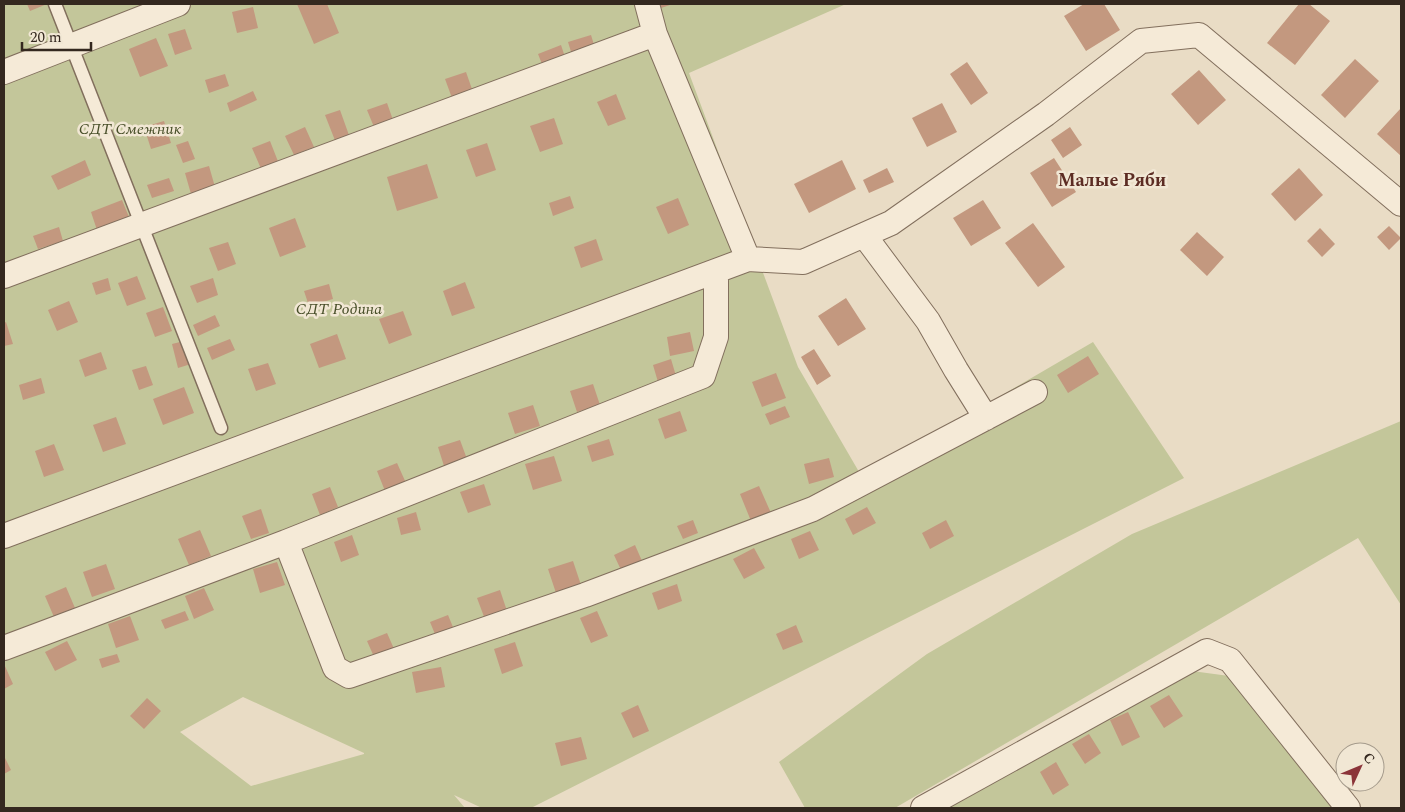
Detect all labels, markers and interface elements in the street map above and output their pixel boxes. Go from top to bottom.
scale bar [22,20,91,52]
text: 20 m [30,26,62,49]
park label: СДТ Смежник [79,117,182,141]
district label: Малые Ряби [1058,167,1166,194]
park label: СДТ Родина [296,297,382,321]
north arrow [1335,742,1385,792]
text: С [1358,747,1380,769]

